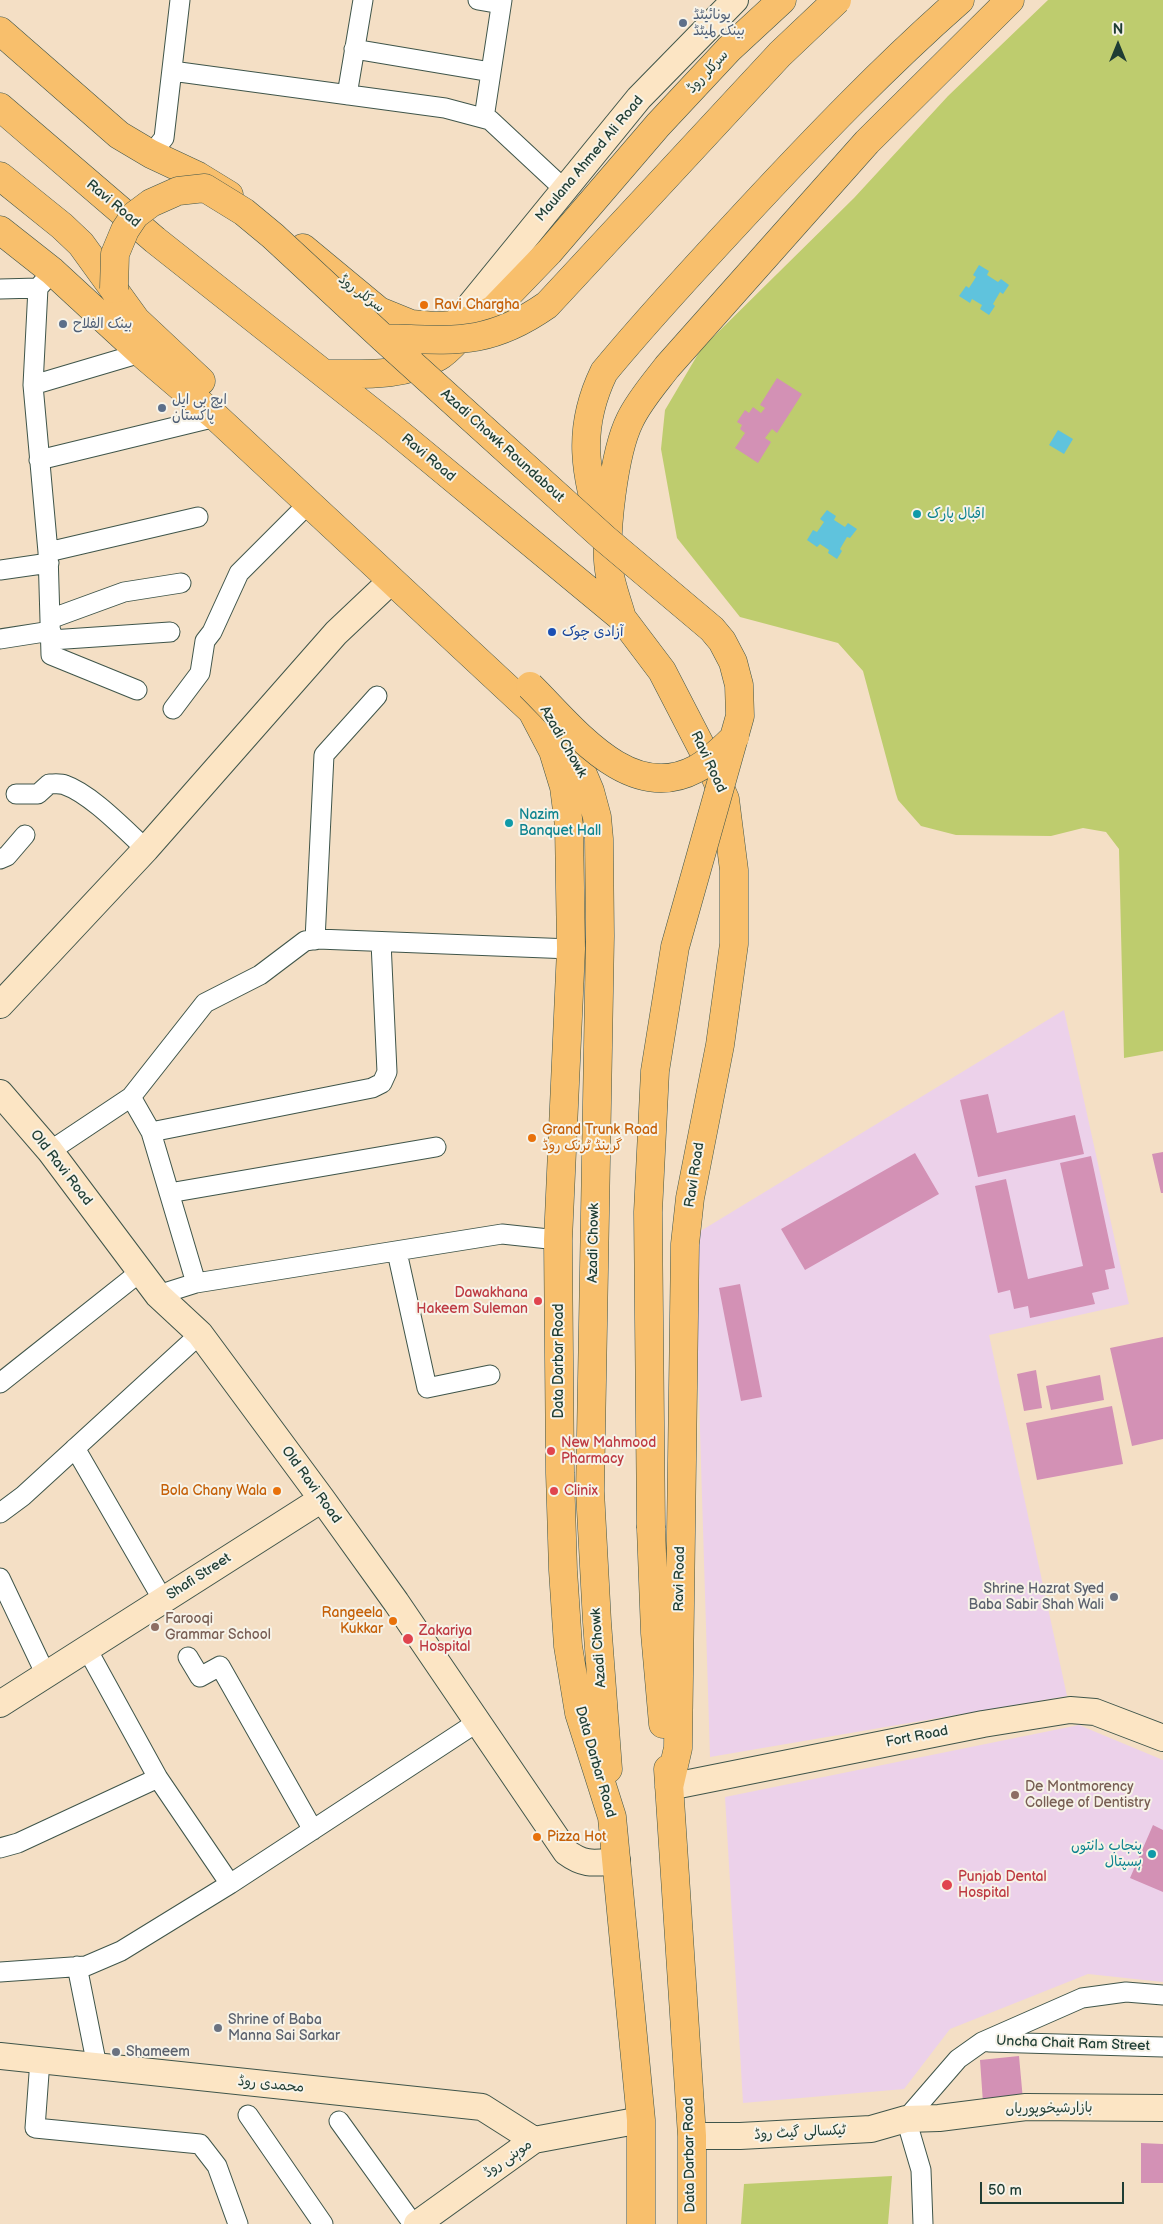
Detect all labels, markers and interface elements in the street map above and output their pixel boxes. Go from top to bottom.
place label: یونائیٹڈ بینک لمیٹڈ [693,7,745,40]
marker: یونائیٹڈ بینک لمیٹڈ [677,17,689,29]
north arrow [1093,20,1143,70]
text: N [1113,21,1123,38]
street label: سرکلر روڈ [684,47,732,97]
street label: Maulana Ahmed Ali Road [532,93,648,225]
street label: Ravi Road [83,177,143,231]
street label: سرکلر روڈ [335,271,387,317]
place label: Ravi Chargha [434,297,520,313]
marker: Ravi Chargha [418,299,430,311]
place label: بینک الفلاح [73,316,132,332]
marker: بینک الفلاح [57,318,69,330]
street label: Azadi Chowk Roundabout [437,386,567,506]
place label: ایچ بی ایل پاکستان [172,392,227,424]
marker: ایچ بی ایل پاکستان [156,402,168,414]
street label: Ravi Road [398,431,458,485]
place label: اقبال پارک [927,506,985,522]
marker: اقبال پارک [911,508,923,520]
place label: آزادی چوک [562,624,623,640]
marker: آزادی چوک [546,626,558,638]
street label: Azadi Chowk [536,703,590,781]
street label: Ravi Road [687,729,729,795]
place label: Nazim Banquet Hall [519,807,601,840]
marker: Nazim Banquet Hall [503,817,515,829]
place label: Grand Trunk Road گرینڈ ٹرنک روڈ [542,1122,658,1154]
street label: Old Ravi Road [26,1127,96,1209]
marker: Grand Trunk Road گرینڈ ٹرنک روڈ [526,1132,538,1144]
street label: Ravi Road [682,1141,708,1209]
street label: Azadi Chowk [585,1203,603,1283]
place label: Dawakhana Hakeem Suleman [416,1285,528,1318]
marker: Dawakhana Hakeem Suleman [532,1295,544,1307]
street label: Data Darbar Road [551,1304,567,1418]
place label: New Mahmood Pharmacy [561,1435,656,1468]
street label: Old Ravi Road [277,1443,345,1527]
marker: New Mahmood Pharmacy [545,1445,557,1457]
place label: Bola Chany Wala [160,1483,267,1499]
place label: Clinix [564,1483,598,1499]
marker: Bola Chany Wala [271,1485,283,1497]
marker: Clinix [548,1485,560,1497]
street label: Ravi Road [671,1546,689,1612]
street label: Shafi Street [164,1550,234,1604]
place label: Shrine Hazrat Syed Baba Sabir Shah Wali [969,1581,1104,1614]
marker: Shrine Hazrat Syed Baba Sabir Shah Wali [1108,1591,1120,1603]
place label: Rangeela Kukkar [322,1605,383,1638]
street label: Azadi Chowk [588,1608,610,1688]
place label: Farooqi Grammar School [165,1611,271,1644]
marker: Rangeela Kukkar [387,1615,399,1627]
marker: Farooqi Grammar School [149,1621,161,1633]
place label: Zakariya Hospital [419,1623,472,1655]
marker: Zakariya Hospital [401,1632,415,1646]
street label: Data Darbar Road [571,1704,619,1820]
street label: Fort Road [884,1723,950,1751]
place label: De Montmorency College of Dentistry [1025,1779,1151,1811]
marker: De Montmorency College of Dentistry [1009,1789,1021,1801]
place label: Pizza Hot [547,1829,606,1845]
marker: Pizza Hot [531,1831,543,1843]
place label: پنجاب دانتوں ہسپتال [1071,1838,1142,1870]
marker: پنجاب دانتوں ہسپتال [1146,1848,1158,1860]
place label: Punjab Dental Hospital [958,1869,1047,1901]
marker: Punjab Dental Hospital [940,1878,954,1892]
place label: Shrine of Baba Manna Sai Sarkar [228,2012,340,2044]
marker: Shrine of Baba Manna Sai Sarkar [212,2022,224,2034]
street label: Uncha Chait Ram Street [996,2033,1150,2055]
place label: Shameem [126,2044,190,2060]
marker: Shameem [110,2046,122,2058]
street label: محمدی روڈ [237,2073,305,2097]
street label: Data Darbar Road [681,2097,699,2213]
street label: بازارشیخوپوریاں [1005,2100,1093,2118]
street label: ٹیکسالی گیٹ روڈ [754,2122,846,2144]
street label: موہنی روڈ [481,2136,535,2182]
scale bar [983,2172,1127,2204]
text: 50 m [988,2181,1022,2200]

